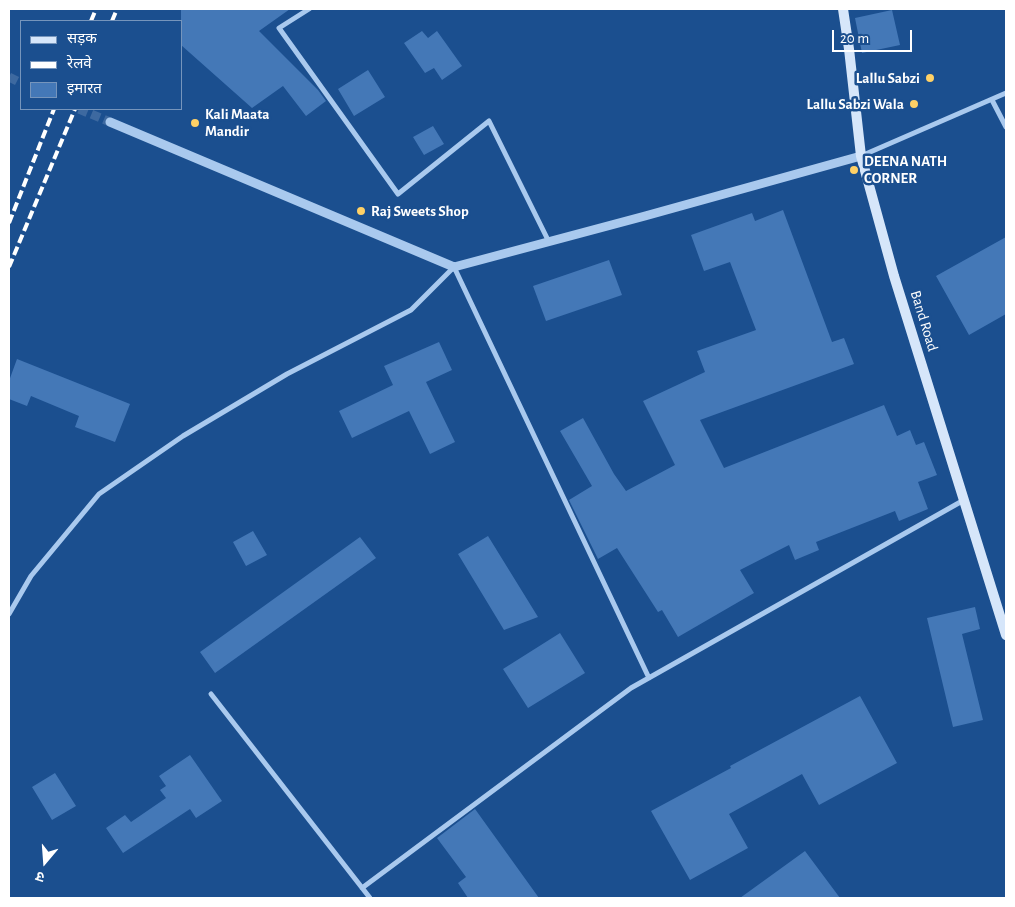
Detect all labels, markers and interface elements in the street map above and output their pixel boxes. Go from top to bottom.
legend [20,20,182,110]
scale bar [835,20,915,52]
text: सड़क [67,31,97,46]
text: 20 m [840,31,869,46]
text: रेलवे [67,56,92,71]
place label: Lallu Sabzi [856,69,920,87]
marker: Lallu Sabzi [924,72,936,84]
text: इमारत [67,81,102,96]
place label: Lallu Sabzi Wala [807,95,904,113]
marker: Lallu Sabzi Wala [908,98,920,110]
place label: Kali Maata Mandir [205,105,269,140]
marker: Kali Maata Mandir [189,117,201,129]
place label: DEENA NATH CORNER [864,152,947,187]
marker: DEENA NATH CORNER [848,164,860,176]
place label: Raj Sweets Shop [371,202,469,220]
marker: Raj Sweets Shop [355,205,367,217]
street label: Band Road [906,288,942,354]
north arrow [20,837,70,887]
text: उ [34,868,46,884]

